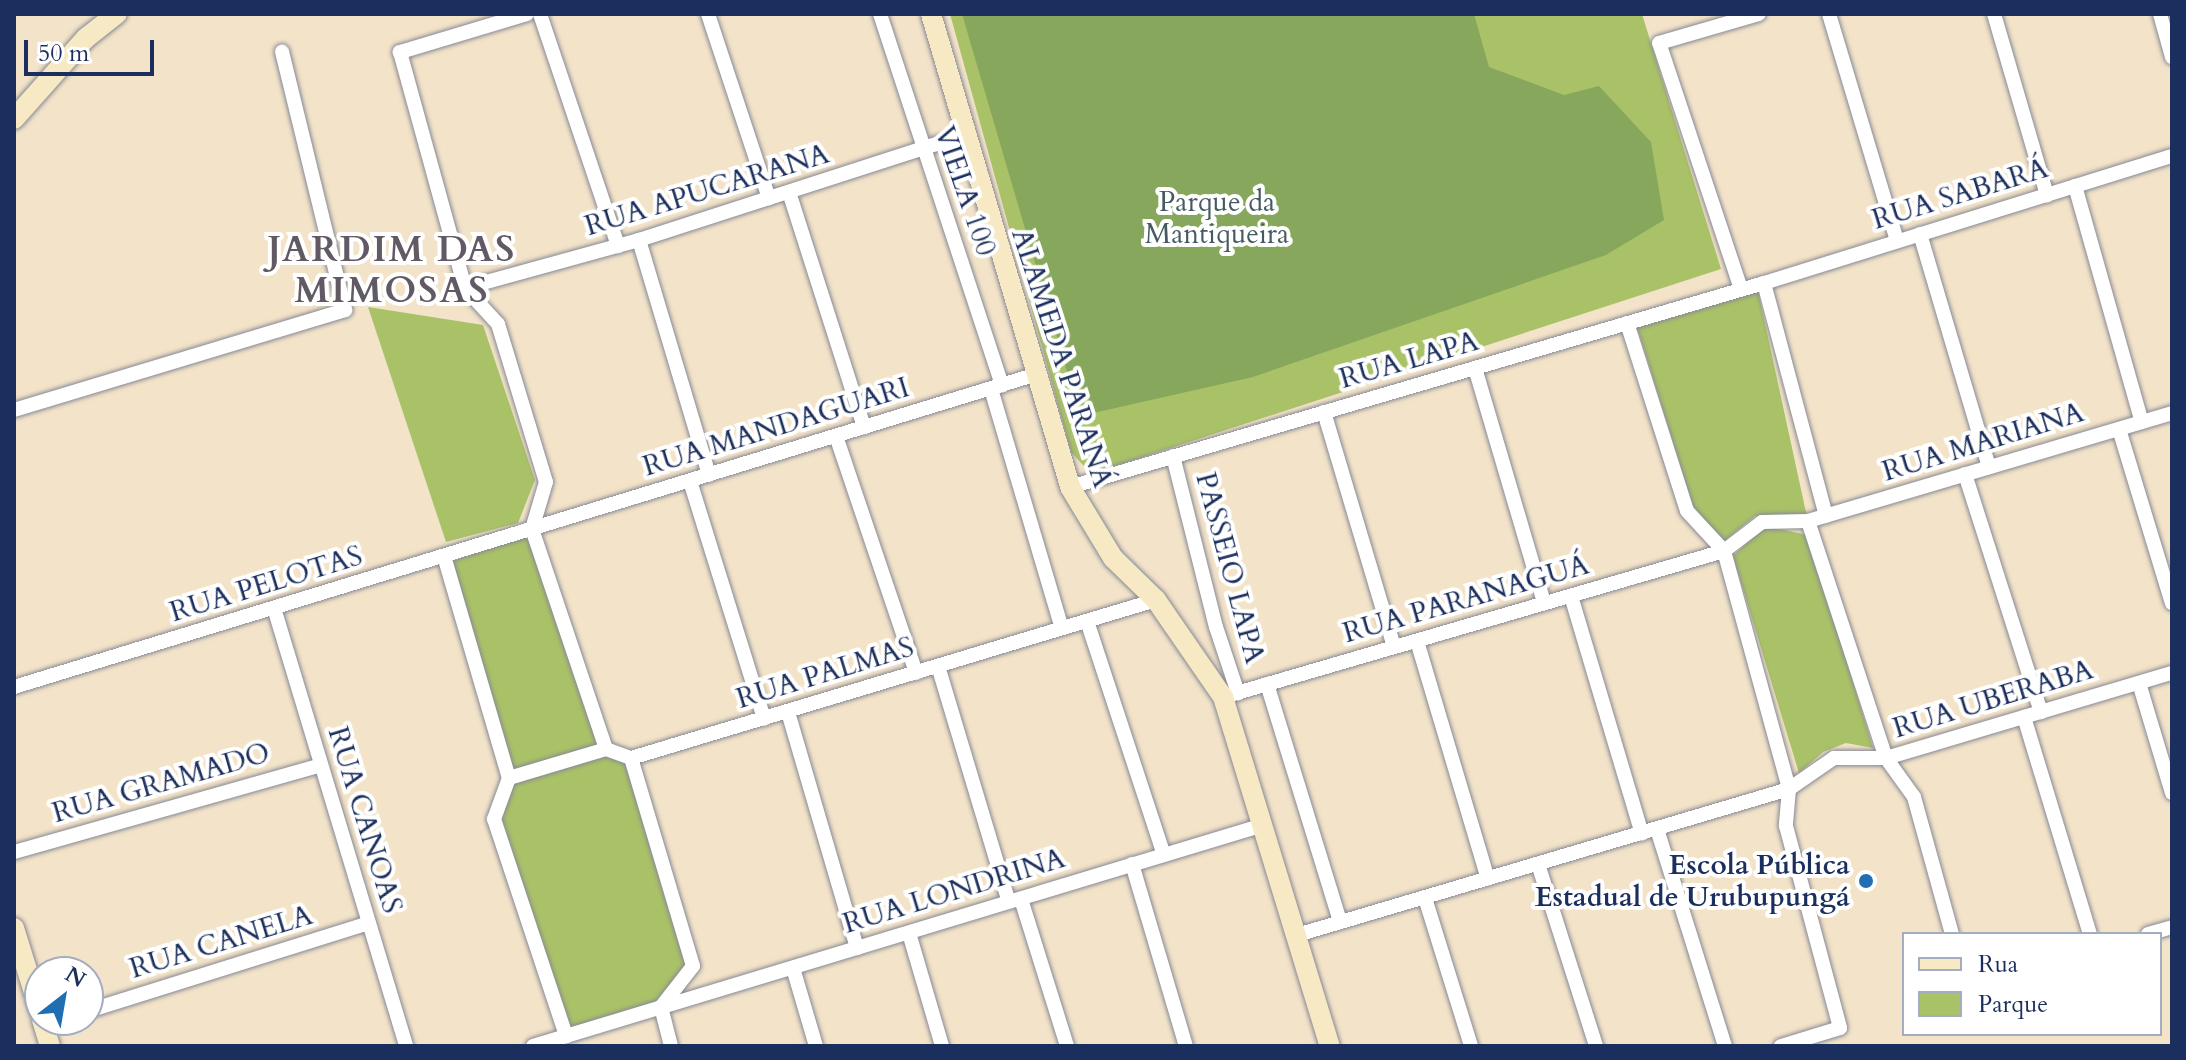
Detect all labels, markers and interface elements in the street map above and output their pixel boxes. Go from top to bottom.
scale bar [28,24,158,74]
text: 50 m [38,37,89,70]
street label: VIELA 100 [927,122,1003,260]
street label: RUA APUCARANA [581,137,833,243]
street label: RUA SABARÁ [1868,151,2052,237]
park label: Parque da Mantiqueira [1145,185,1289,251]
street label: ALAMEDA PARANÁ [1004,224,1120,492]
district label: JARDIM DAS MIMOSAS [268,227,516,312]
street label: RUA LAPA [1336,324,1482,396]
street label: RUA MANDAGUARI [639,371,913,483]
street label: RUA MARIANA [1878,395,2088,489]
street label: PASSEIO LAPA [1188,469,1272,667]
street label: RUA PELOTAS [166,539,366,629]
street label: RUA PARANAGUÁ [1339,548,1593,650]
street label: RUA PALMAS [732,630,918,716]
street label: RUA UBERABA [1889,653,2097,745]
street label: RUA CANOAS [321,723,409,917]
street label: RUA GRAMADO [49,736,273,830]
street label: RUA LONDRINA [839,841,1069,941]
place label: Escola Pública Estadual de Urubupungá [1535,848,1850,914]
marker: Escola Pública Estadual de Urubupungá [1857,872,1875,890]
street label: RUA CANELA [126,898,316,986]
legend [1902,932,2162,1036]
text: Rua [1978,948,2018,981]
north arrow [24,956,104,1036]
text: N [59,959,91,995]
text: Parque [1978,988,2048,1021]

